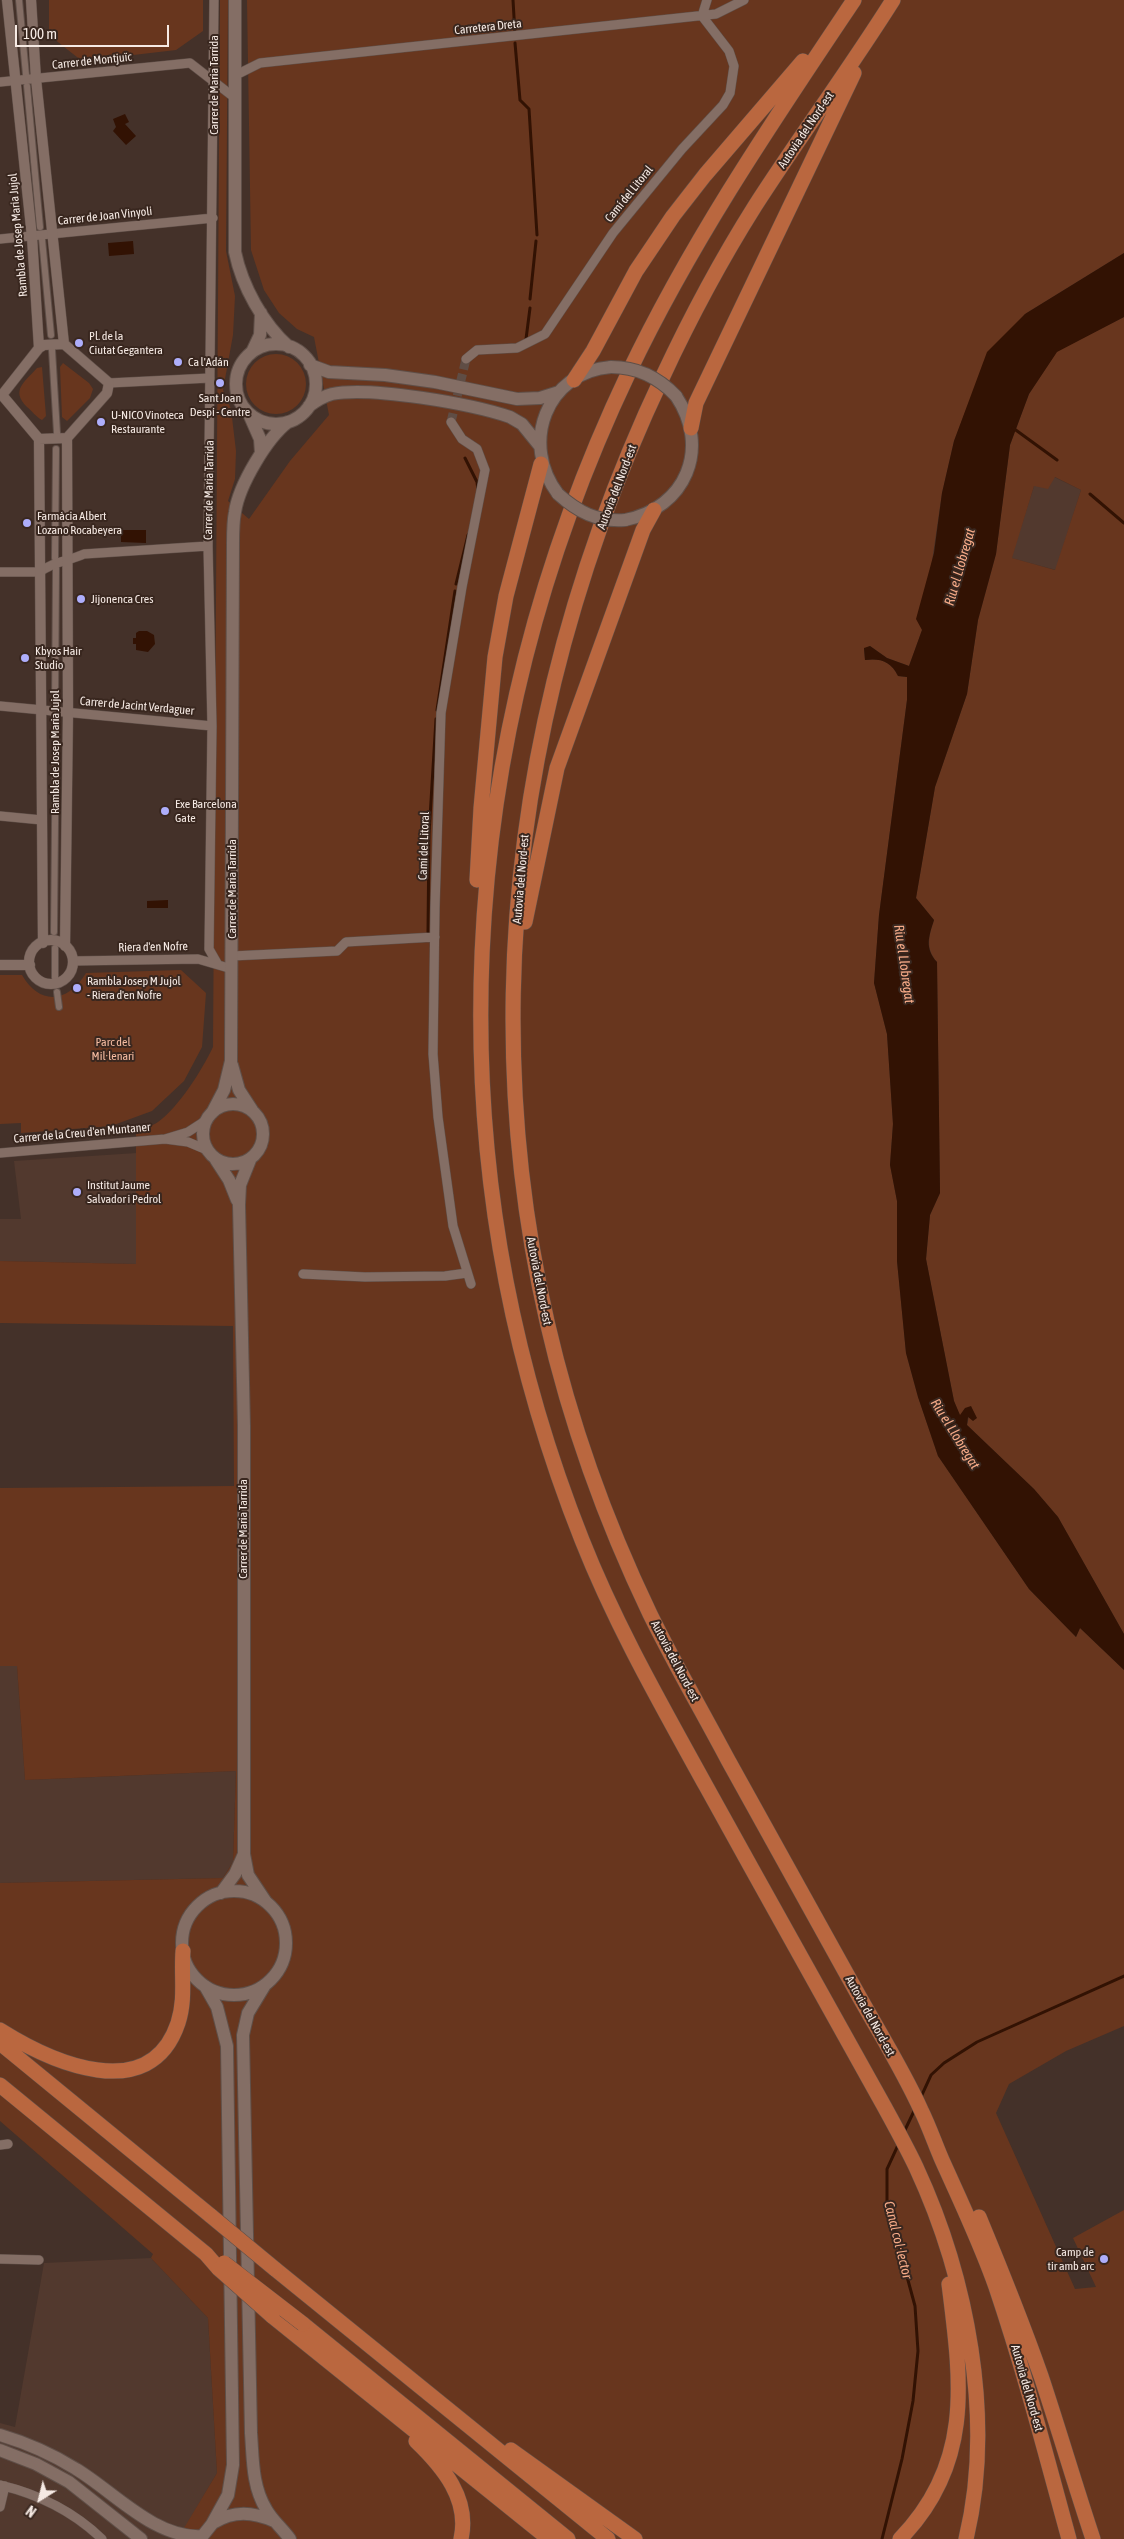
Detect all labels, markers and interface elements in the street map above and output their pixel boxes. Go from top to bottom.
scale bar [18,15,171,47]
street label: Carretera Dreta [454,16,522,38]
text: 100 m [23,25,57,42]
street label: Carrer de Maria Tarrida [207,35,221,135]
street label: Carrer de Montjuïc [51,50,133,72]
street label: Autovia del Nord-est [775,89,837,171]
street label: Camí del Litoral [602,163,656,225]
street label: Rambla de Josep Maria Jujol [5,173,31,297]
street label: Carrer de Joan Vinyoli [57,204,153,228]
place label: Pl. de la Ciutat Gegantera [89,329,163,357]
marker: Pl. de la Ciutat Gegantera [73,337,85,349]
place label: Ca l'Adán [188,355,229,369]
marker: Ca l'Adán [172,356,184,368]
marker: Sant Joan Despí - Centre [214,377,226,389]
place label: Sant Joan Despí - Centre [190,391,250,419]
place label: U-NICO Vinoteca Restaurante [111,408,184,436]
marker: U-NICO Vinoteca Restaurante [95,416,107,428]
street label: Carrer de Maria Tarrida [201,440,217,540]
street label: Autovia del Nord-est [594,443,640,531]
place label: Farmàcia Albert Lozano Rocabeyera [37,509,122,537]
marker: Farmàcia Albert Lozano Rocabeyera [21,517,33,529]
water label: Riu el Llobregat [941,526,979,608]
place label: Jijonenca Cres [91,592,153,606]
marker: Jijonenca Cres [75,593,87,605]
place label: Kbyos Hair Studio [35,644,82,672]
marker: Kbyos Hair Studio [19,652,31,664]
street label: Rambla de Josep Maria Jujol [48,690,62,814]
street label: Carrer de Jacint Verdaguer [79,694,195,718]
place label: Exe Barcelona Gate [175,797,237,825]
marker: Exe Barcelona Gate [159,805,171,817]
street label: Camí del Litoral [416,812,432,880]
street label: Autovia del Nord-est [510,834,532,924]
street label: Carrer de Maria Tarrida [225,839,239,939]
water label: Riu el Llobregat [890,923,918,1005]
street label: Riera d'en Nofre [118,939,188,955]
place label: Rambla Josep M Jujol - Riera d'en Nofre [87,974,181,1002]
marker: Rambla Josep M Jujol - Riera d'en Nofre [71,982,83,994]
park label: Parc del Mil·lenari [92,1035,134,1063]
street label: Carrer de la Creu d'en Muntaner [13,1120,151,1146]
place label: Institut Jaume Salvador i Pedrol [87,1178,161,1206]
marker: Institut Jaume Salvador i Pedrol [71,1186,83,1198]
street label: Autovia del Nord-est [523,1236,555,1326]
water label: Riu el Llobregat [927,1396,983,1472]
street label: Carrer de Maria Tarrida [236,1479,250,1579]
street label: Autovia del Nord-est [648,1618,702,1704]
street label: Autovia del Nord-est [842,1973,898,2059]
water label: Canal col·lector [880,2199,916,2281]
place label: Camp de tir amb arc [1047,2245,1094,2273]
marker: Camp de tir amb arc [1098,2253,1110,2265]
street label: Autovia del Nord-est [1008,2343,1046,2433]
north arrow [15,2474,65,2524]
text: N [23,2502,39,2520]

